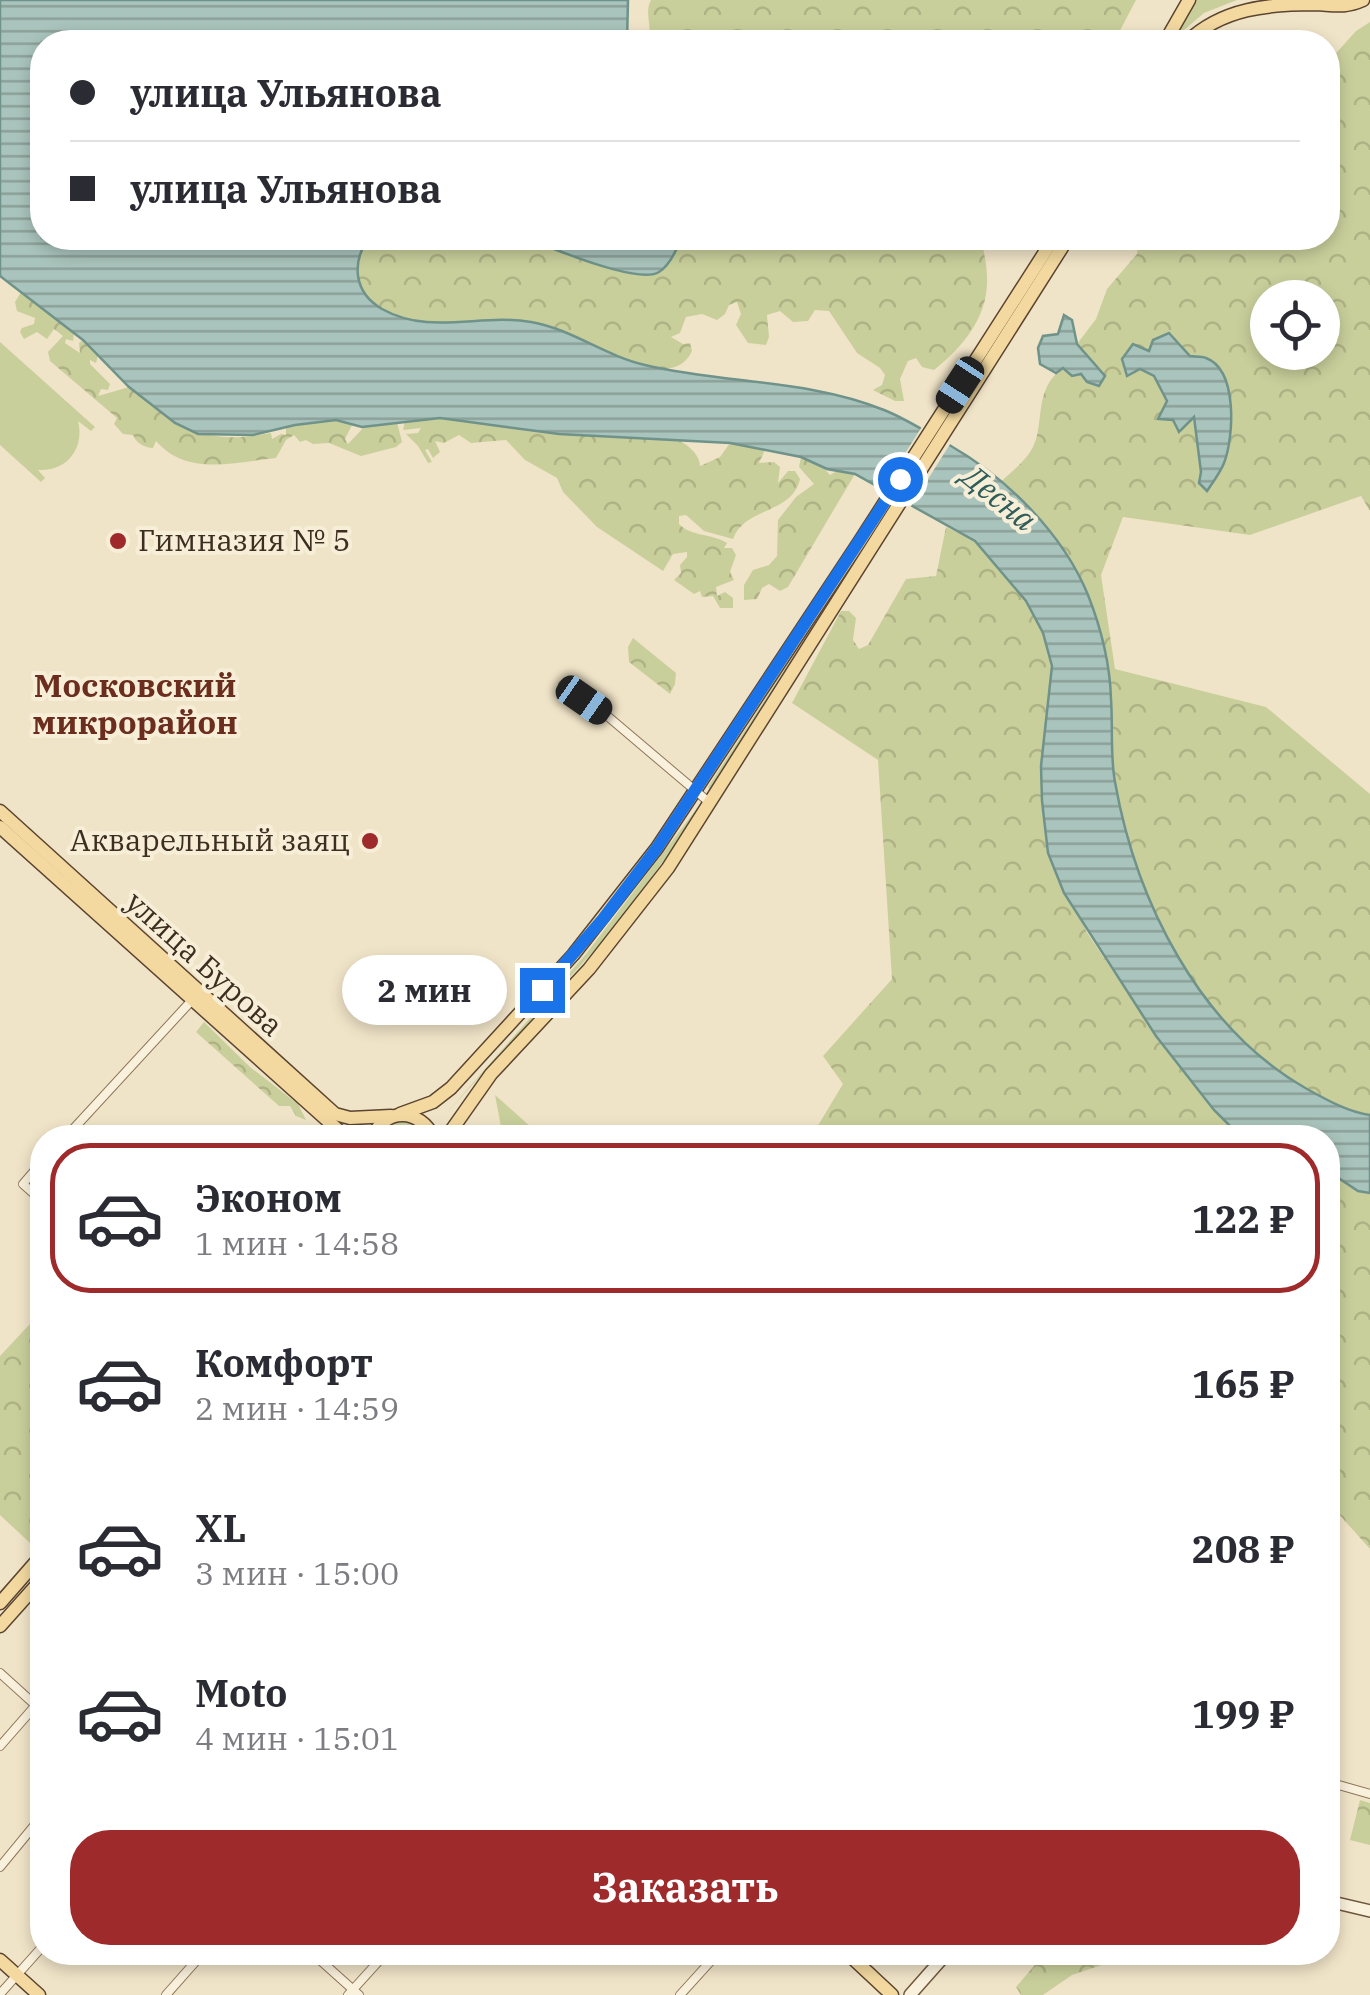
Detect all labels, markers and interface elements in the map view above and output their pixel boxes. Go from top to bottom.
text: улица Ульянова [130,68,442,117]
text: улица Ульянова [130,164,442,213]
map controls [1250,280,1340,370]
button: locate [1250,280,1340,370]
car [931,352,989,418]
water label: Десна [951,452,1046,540]
route start [878,457,923,502]
place label: Гимназия № 5 [138,520,351,559]
marker: Гимназия № 5 [107,530,129,552]
district label: Московский микрорайон [32,664,238,743]
car [551,671,617,729]
place label: Акварельный заяц [70,820,350,859]
marker: Акварельный заяц [359,830,381,852]
street label: улица Бурова [118,882,292,1044]
callout: 2 мин [342,955,507,1025]
route end [520,968,565,1013]
text: 2 мин [378,969,471,1011]
icon: car [75,1173,165,1263]
text: Эконом [195,1173,342,1222]
text: 122 ₽ [1192,1194,1295,1243]
text: 1 мин · 14:58 [195,1222,399,1264]
icon: car [75,1338,165,1428]
text: Комфорт [195,1338,373,1387]
text: 165 ₽ [1192,1359,1295,1408]
text: 2 мин · 14:59 [195,1387,399,1429]
icon: car [75,1503,165,1593]
text: XL [195,1503,246,1552]
text: 208 ₽ [1192,1524,1295,1573]
text: 3 мин · 15:00 [195,1552,399,1594]
icon: car [75,1668,165,1758]
text: Moto [195,1668,287,1717]
text: 199 ₽ [1192,1689,1295,1738]
text: 4 мин · 15:01 [195,1717,399,1759]
button: Заказать [70,1830,1300,1945]

